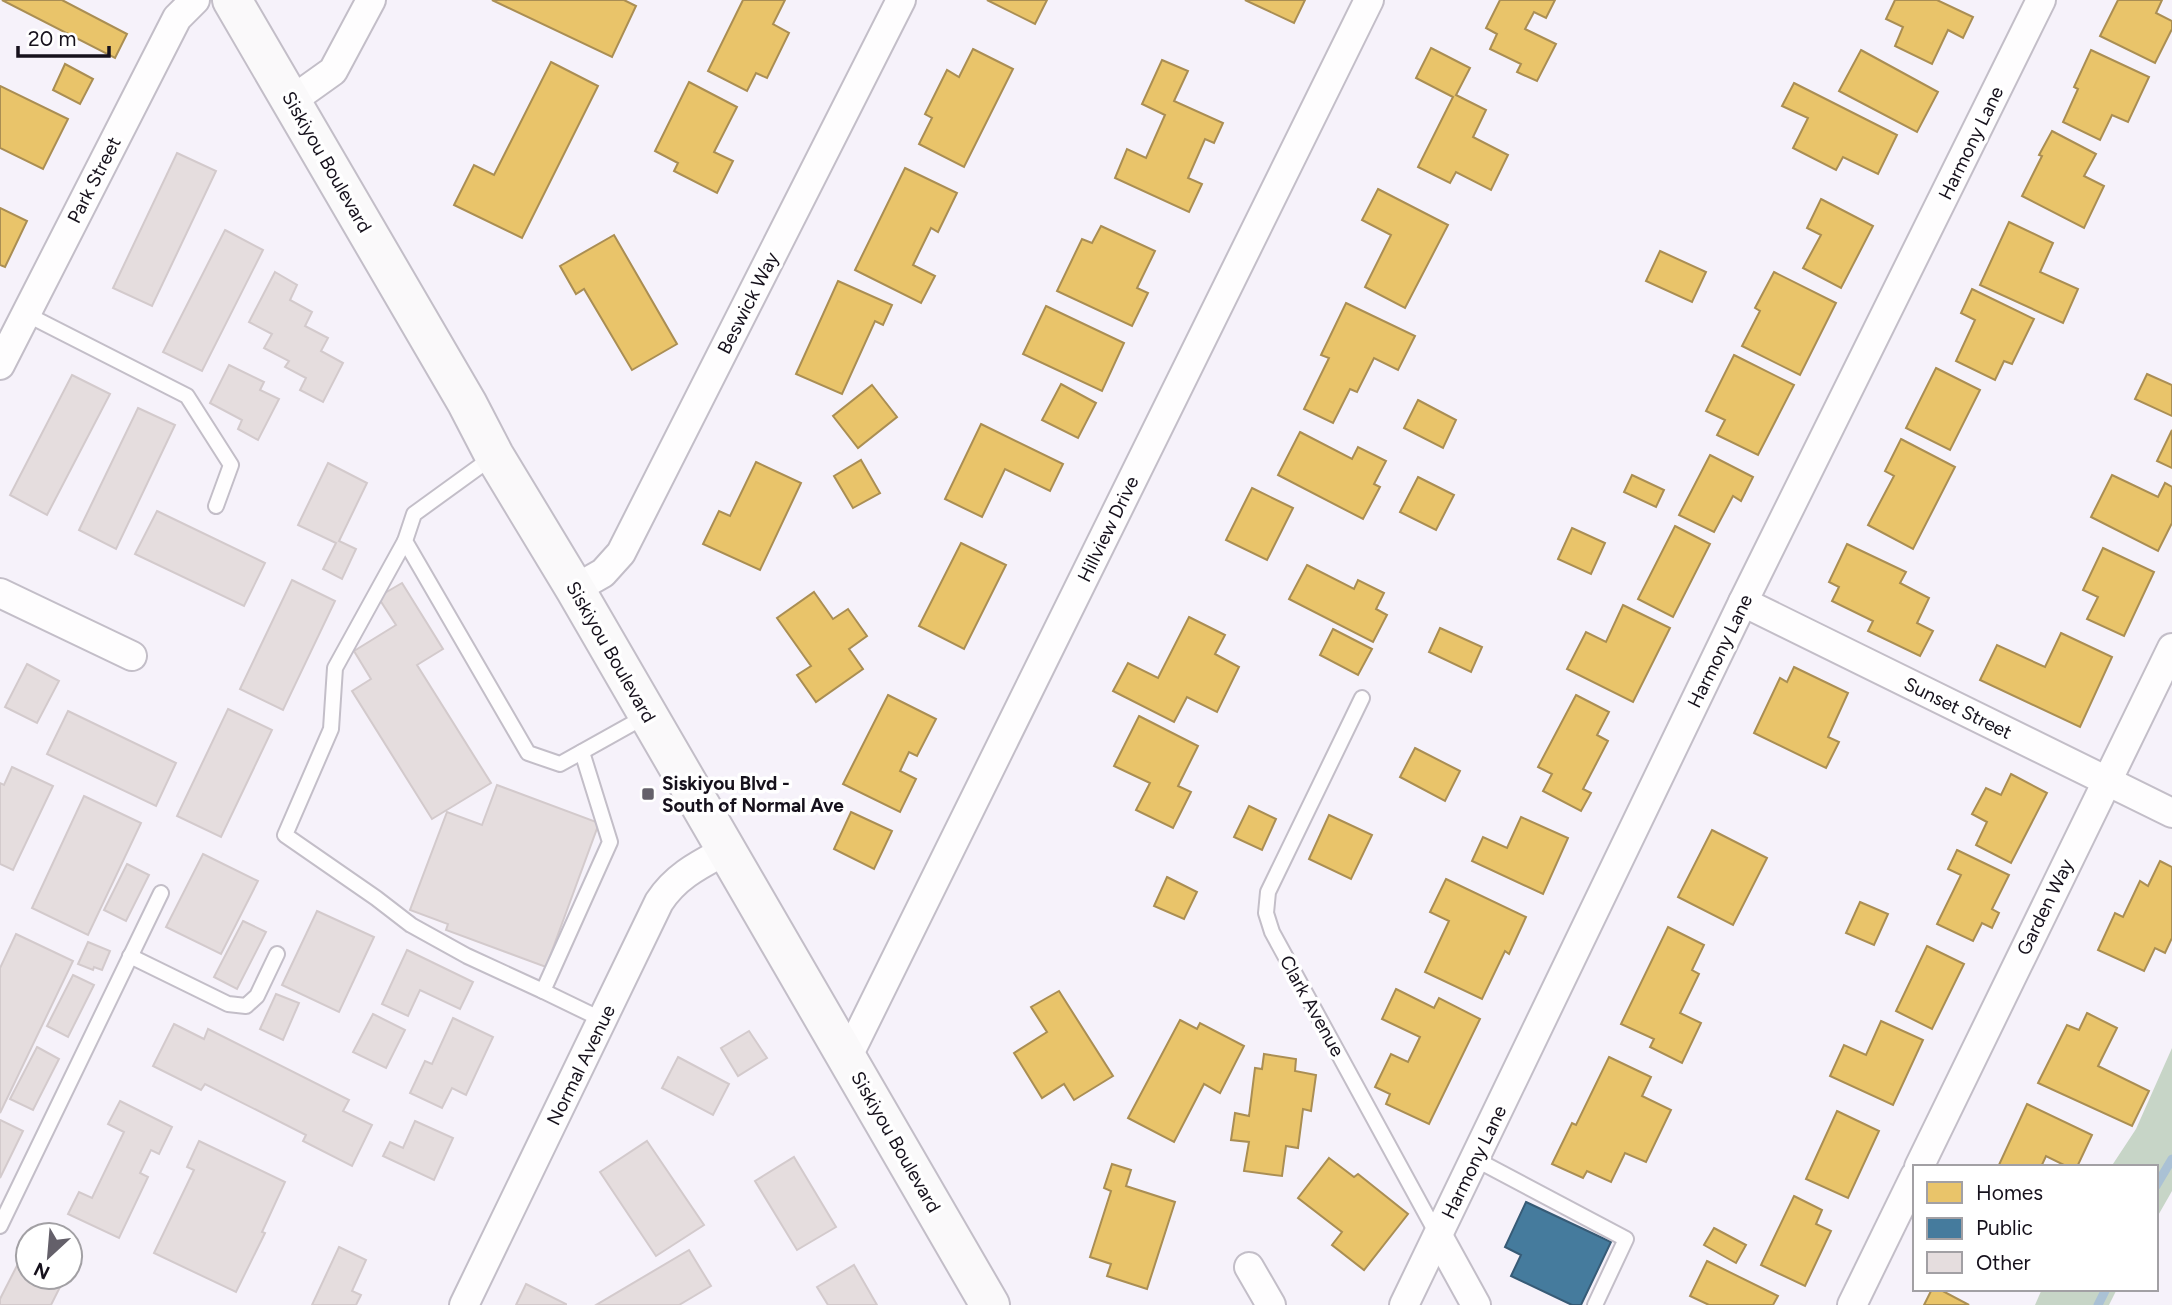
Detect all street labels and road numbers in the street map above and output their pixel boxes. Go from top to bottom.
street label: Harmony Lane [1934,83,2008,203]
street label: Siskiyou Boulevard [277,87,377,237]
street label: Park Street [62,133,126,227]
street label: Beswick Way [712,248,784,358]
street label: Hillview Drive [1072,472,1144,586]
street label: Siskiyou Boulevard [561,577,661,727]
street label: Harmony Lane [1683,591,1757,711]
street label: Sunset Street [1900,672,2016,744]
street label: Garden Way [2012,855,2078,959]
street label: Clark Avenue [1275,951,1349,1061]
street label: Normal Avenue [542,1001,620,1129]
street label: Siskiyou Boulevard [846,1067,946,1217]
street label: Harmony Lane [1437,1102,1511,1222]

